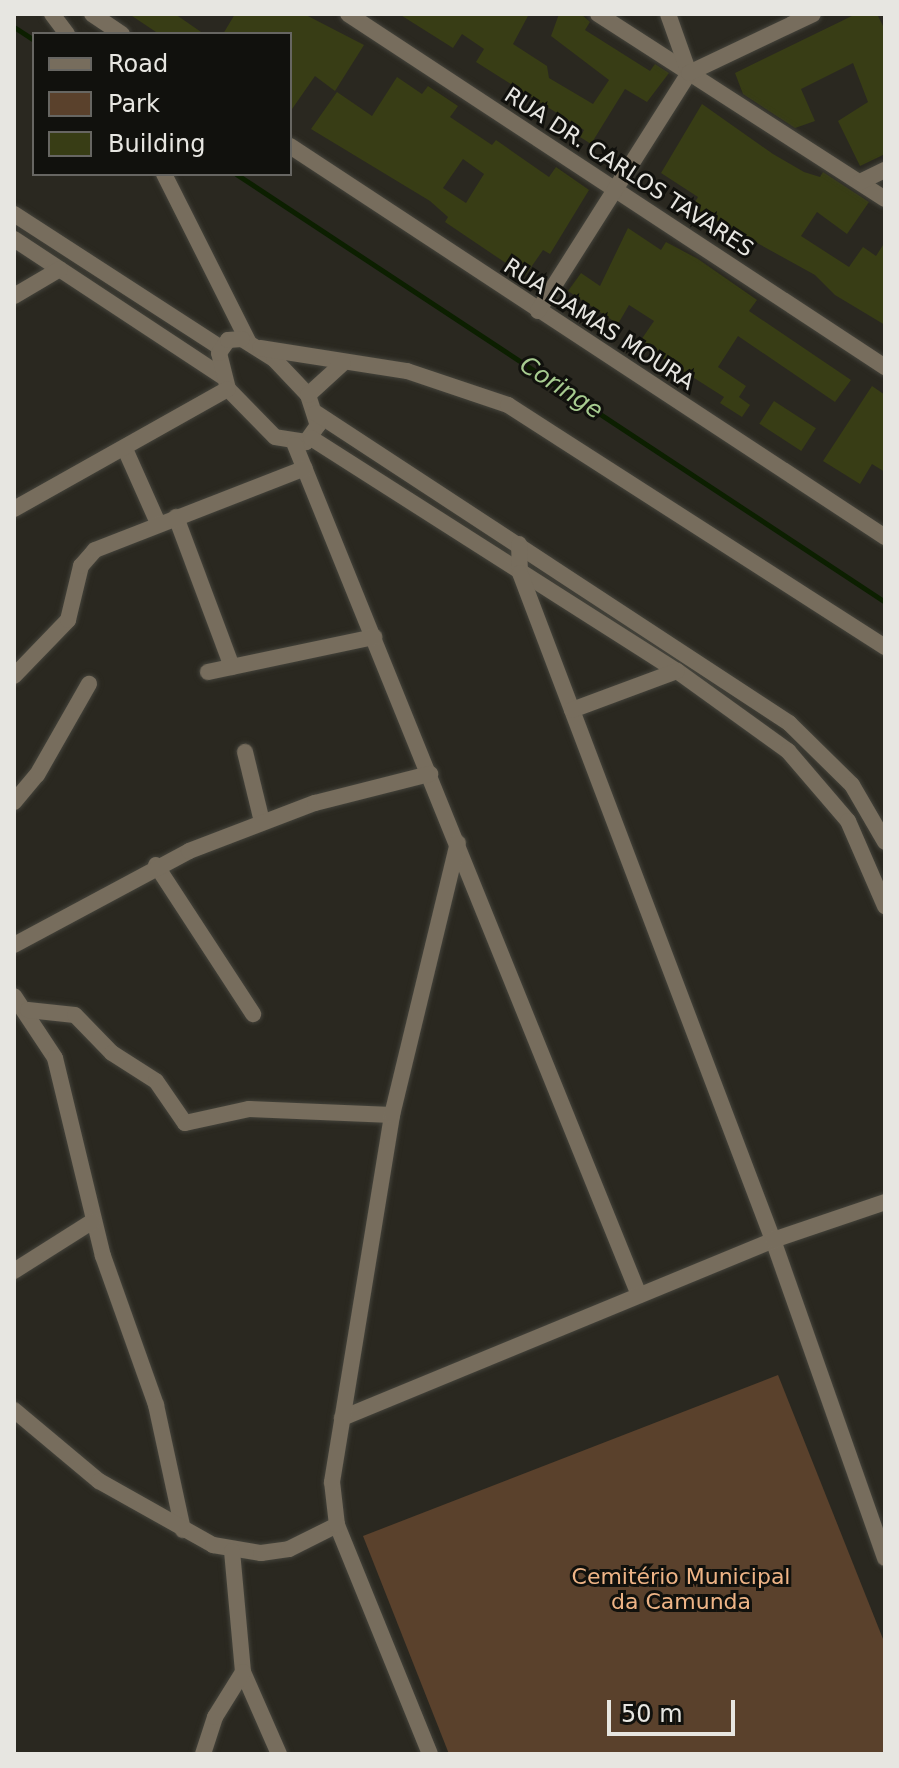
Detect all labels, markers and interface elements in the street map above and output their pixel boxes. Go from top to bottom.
legend [32,32,292,176]
text: Road [108,50,168,78]
street label: RUA DR. CARLOS TAVARES [500,82,758,262]
text: Park [108,90,160,118]
text: Building [108,130,205,158]
street label: RUA DAMAS MOURA [499,253,699,395]
water label: Coringe [514,351,608,425]
park label: Cemitério Municipal da Camunda [572,1563,790,1614]
scale bar [611,1684,739,1734]
text: 50 m [621,1700,683,1728]

